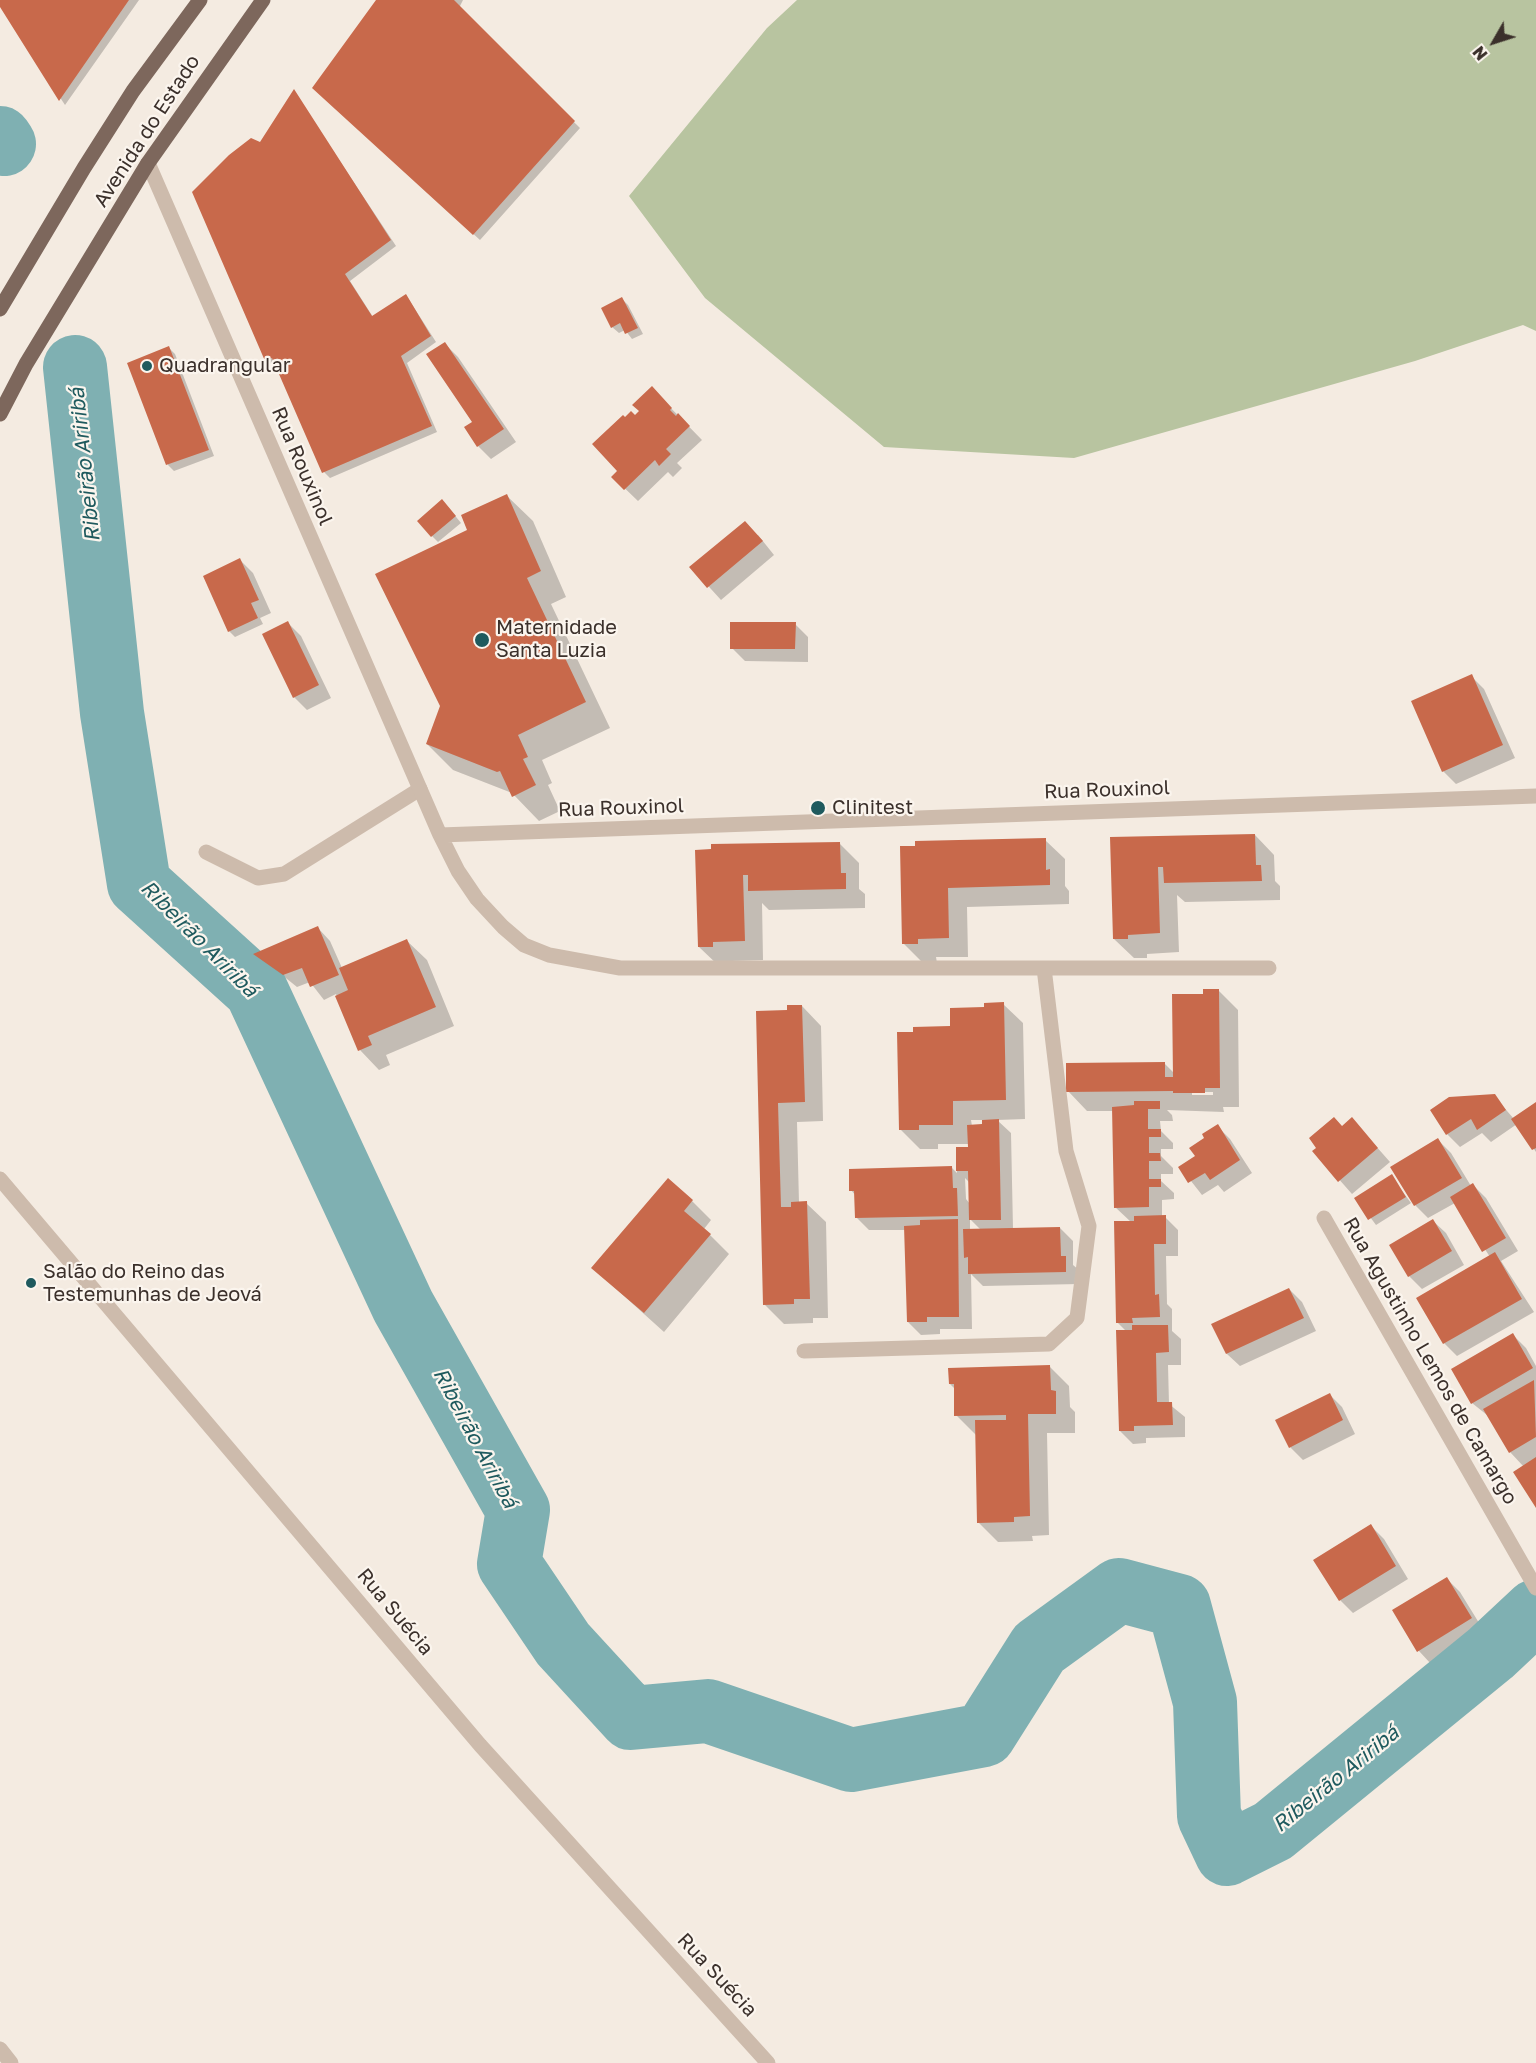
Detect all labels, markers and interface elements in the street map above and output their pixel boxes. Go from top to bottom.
north arrow [1464,12,1524,72]
text: N [1468,42,1492,64]
street label: Avenida do Estado [89,50,205,212]
place label: Quadrangular [159,354,291,378]
marker: Quadrangular [140,359,154,373]
water label: Ribeirão Ariribá [64,387,106,543]
street label: Rua Rouxinol [266,403,338,529]
place label: Maternidade Santa Luzia [496,616,617,663]
marker: Maternidade Santa Luzia [473,631,491,649]
street label: Rua Rouxinol [1044,776,1170,804]
street label: Rua Rouxinol [558,794,684,822]
place label: Clinitest [832,796,913,820]
marker: Clinitest [809,799,827,817]
water label: Ribeirão Ariribá [135,875,263,1003]
street label: Rua Agustinho Lemos de Camargo [1338,1213,1522,1509]
place label: Salão do Reino das Testemunhas de Jeová [43,1260,262,1307]
marker: Salão do Reino das Testemunhas de Jeová [24,1276,38,1290]
water label: Ribeirão Ariribá [428,1364,522,1512]
street label: Rua Suécia [352,1564,438,1660]
water label: Ribeirão Ariribá [1268,1720,1404,1838]
street label: Rua Suécia [672,1928,762,2022]

